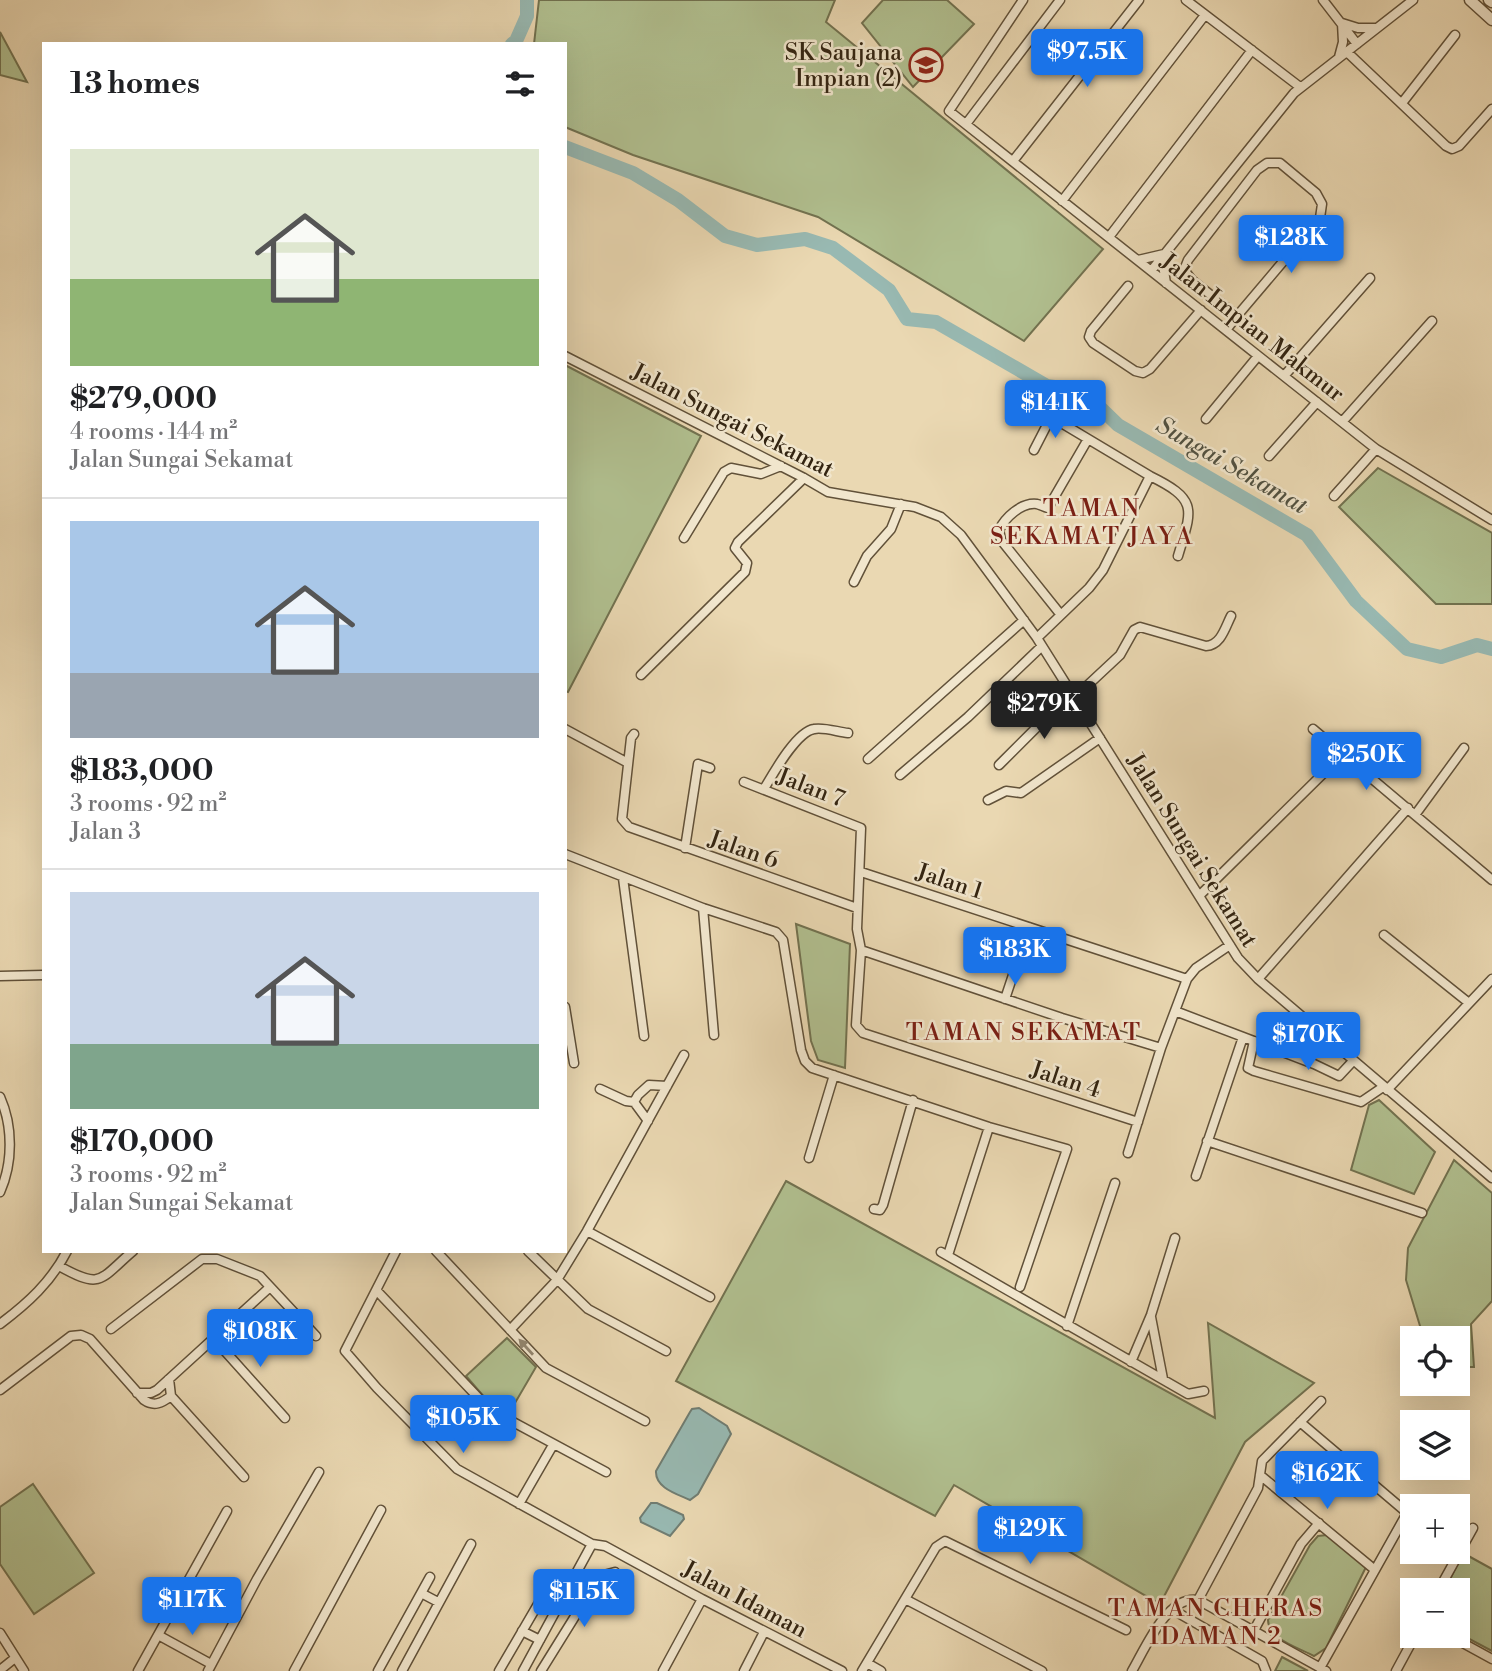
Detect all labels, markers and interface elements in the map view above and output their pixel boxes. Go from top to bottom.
pin: $97.5K [1030,29,1144,89]
text: $97.5K [1047,38,1127,66]
place label: SK Saujana Impian (2) [785,39,902,93]
school or university icon: SK Saujana Impian (2) [907,46,945,84]
text: 13 homes [70,65,200,103]
icon: filters [501,65,539,103]
icon: home [242,195,368,321]
pin: $128K [1242,216,1340,275]
text: $128K [1255,224,1327,252]
street label: Jalan Impian Makmur [1154,247,1350,408]
street label: Jalan Sungai Sekamat [626,357,838,484]
text: $279,000 [70,380,217,418]
pin: $141K [1006,380,1104,440]
text: $141K [1021,389,1089,417]
water label: Sungai Sekamat [1150,410,1314,522]
text: 4 rooms · 144 m² [70,418,237,446]
text: Jalan Sungai Sekamat [70,446,293,474]
district label: TAMAN SEKAMAT JAYA [990,494,1194,552]
icon: home [242,567,368,693]
pin: $279K [995,682,1093,741]
text: $279K [1007,690,1081,718]
pin: $250K [1317,732,1415,792]
text: $250K [1327,741,1405,769]
street label: Jalan Sungai Sekamat [1121,748,1263,953]
text: $183,000 [70,752,214,790]
street label: Jalan 7 [772,762,849,814]
text: 3 rooms · 92 m² [70,790,226,818]
text: Jalan 3 [70,818,141,846]
street label: Jalan 6 [704,825,782,875]
street label: Jalan 1 [912,858,987,906]
pin: $183K [966,928,1064,987]
text: $183K [979,936,1051,964]
icon: home [242,938,368,1064]
pin: $170K [1259,1012,1357,1072]
district label: TAMAN SEKAMAT [906,1018,1142,1048]
text: $170K [1272,1021,1344,1049]
street label: Jalan 4 [1026,1055,1104,1104]
text: $170,000 [70,1123,214,1161]
text: 3 rooms · 92 m² [70,1161,226,1189]
text: Jalan Sungai Sekamat [70,1189,293,1217]
pin: $108K [211,1310,309,1369]
text: $108K [223,1318,297,1346]
map controls [1400,1326,1470,1648]
button: locate [1400,1326,1470,1396]
one-way arrow [518,1338,534,1356]
pin: $105K [414,1396,512,1455]
text: $105K [426,1404,500,1432]
button: layers [1400,1410,1470,1480]
pin: $162K [1278,1452,1376,1511]
text: $162K [1291,1460,1363,1488]
button: + [1400,1494,1470,1564]
pin: $129K [981,1506,1079,1566]
text: $129K [994,1515,1066,1543]
street label: Jalan Idaman [677,1555,812,1645]
pin: $115K [535,1570,633,1629]
pin: $117K [143,1578,241,1637]
text: $115K [549,1578,619,1606]
button: − [1400,1578,1470,1648]
text: $117K [158,1586,226,1614]
district label: TAMAN CHERAS IDAMAN 2 [1108,1594,1324,1652]

